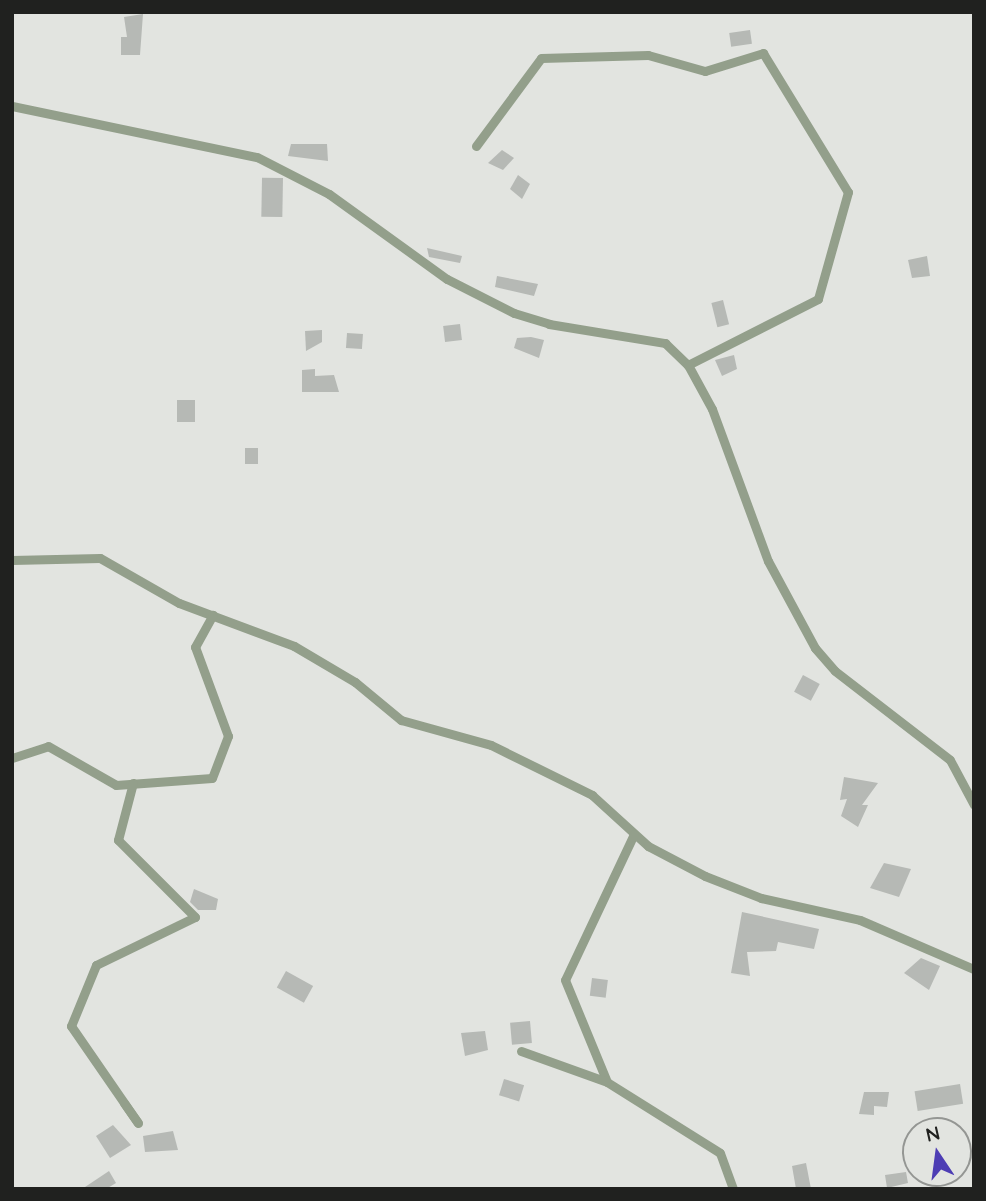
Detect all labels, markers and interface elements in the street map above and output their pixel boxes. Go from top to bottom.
north arrow [902,1117,972,1187]
text: N [923,1120,942,1147]

